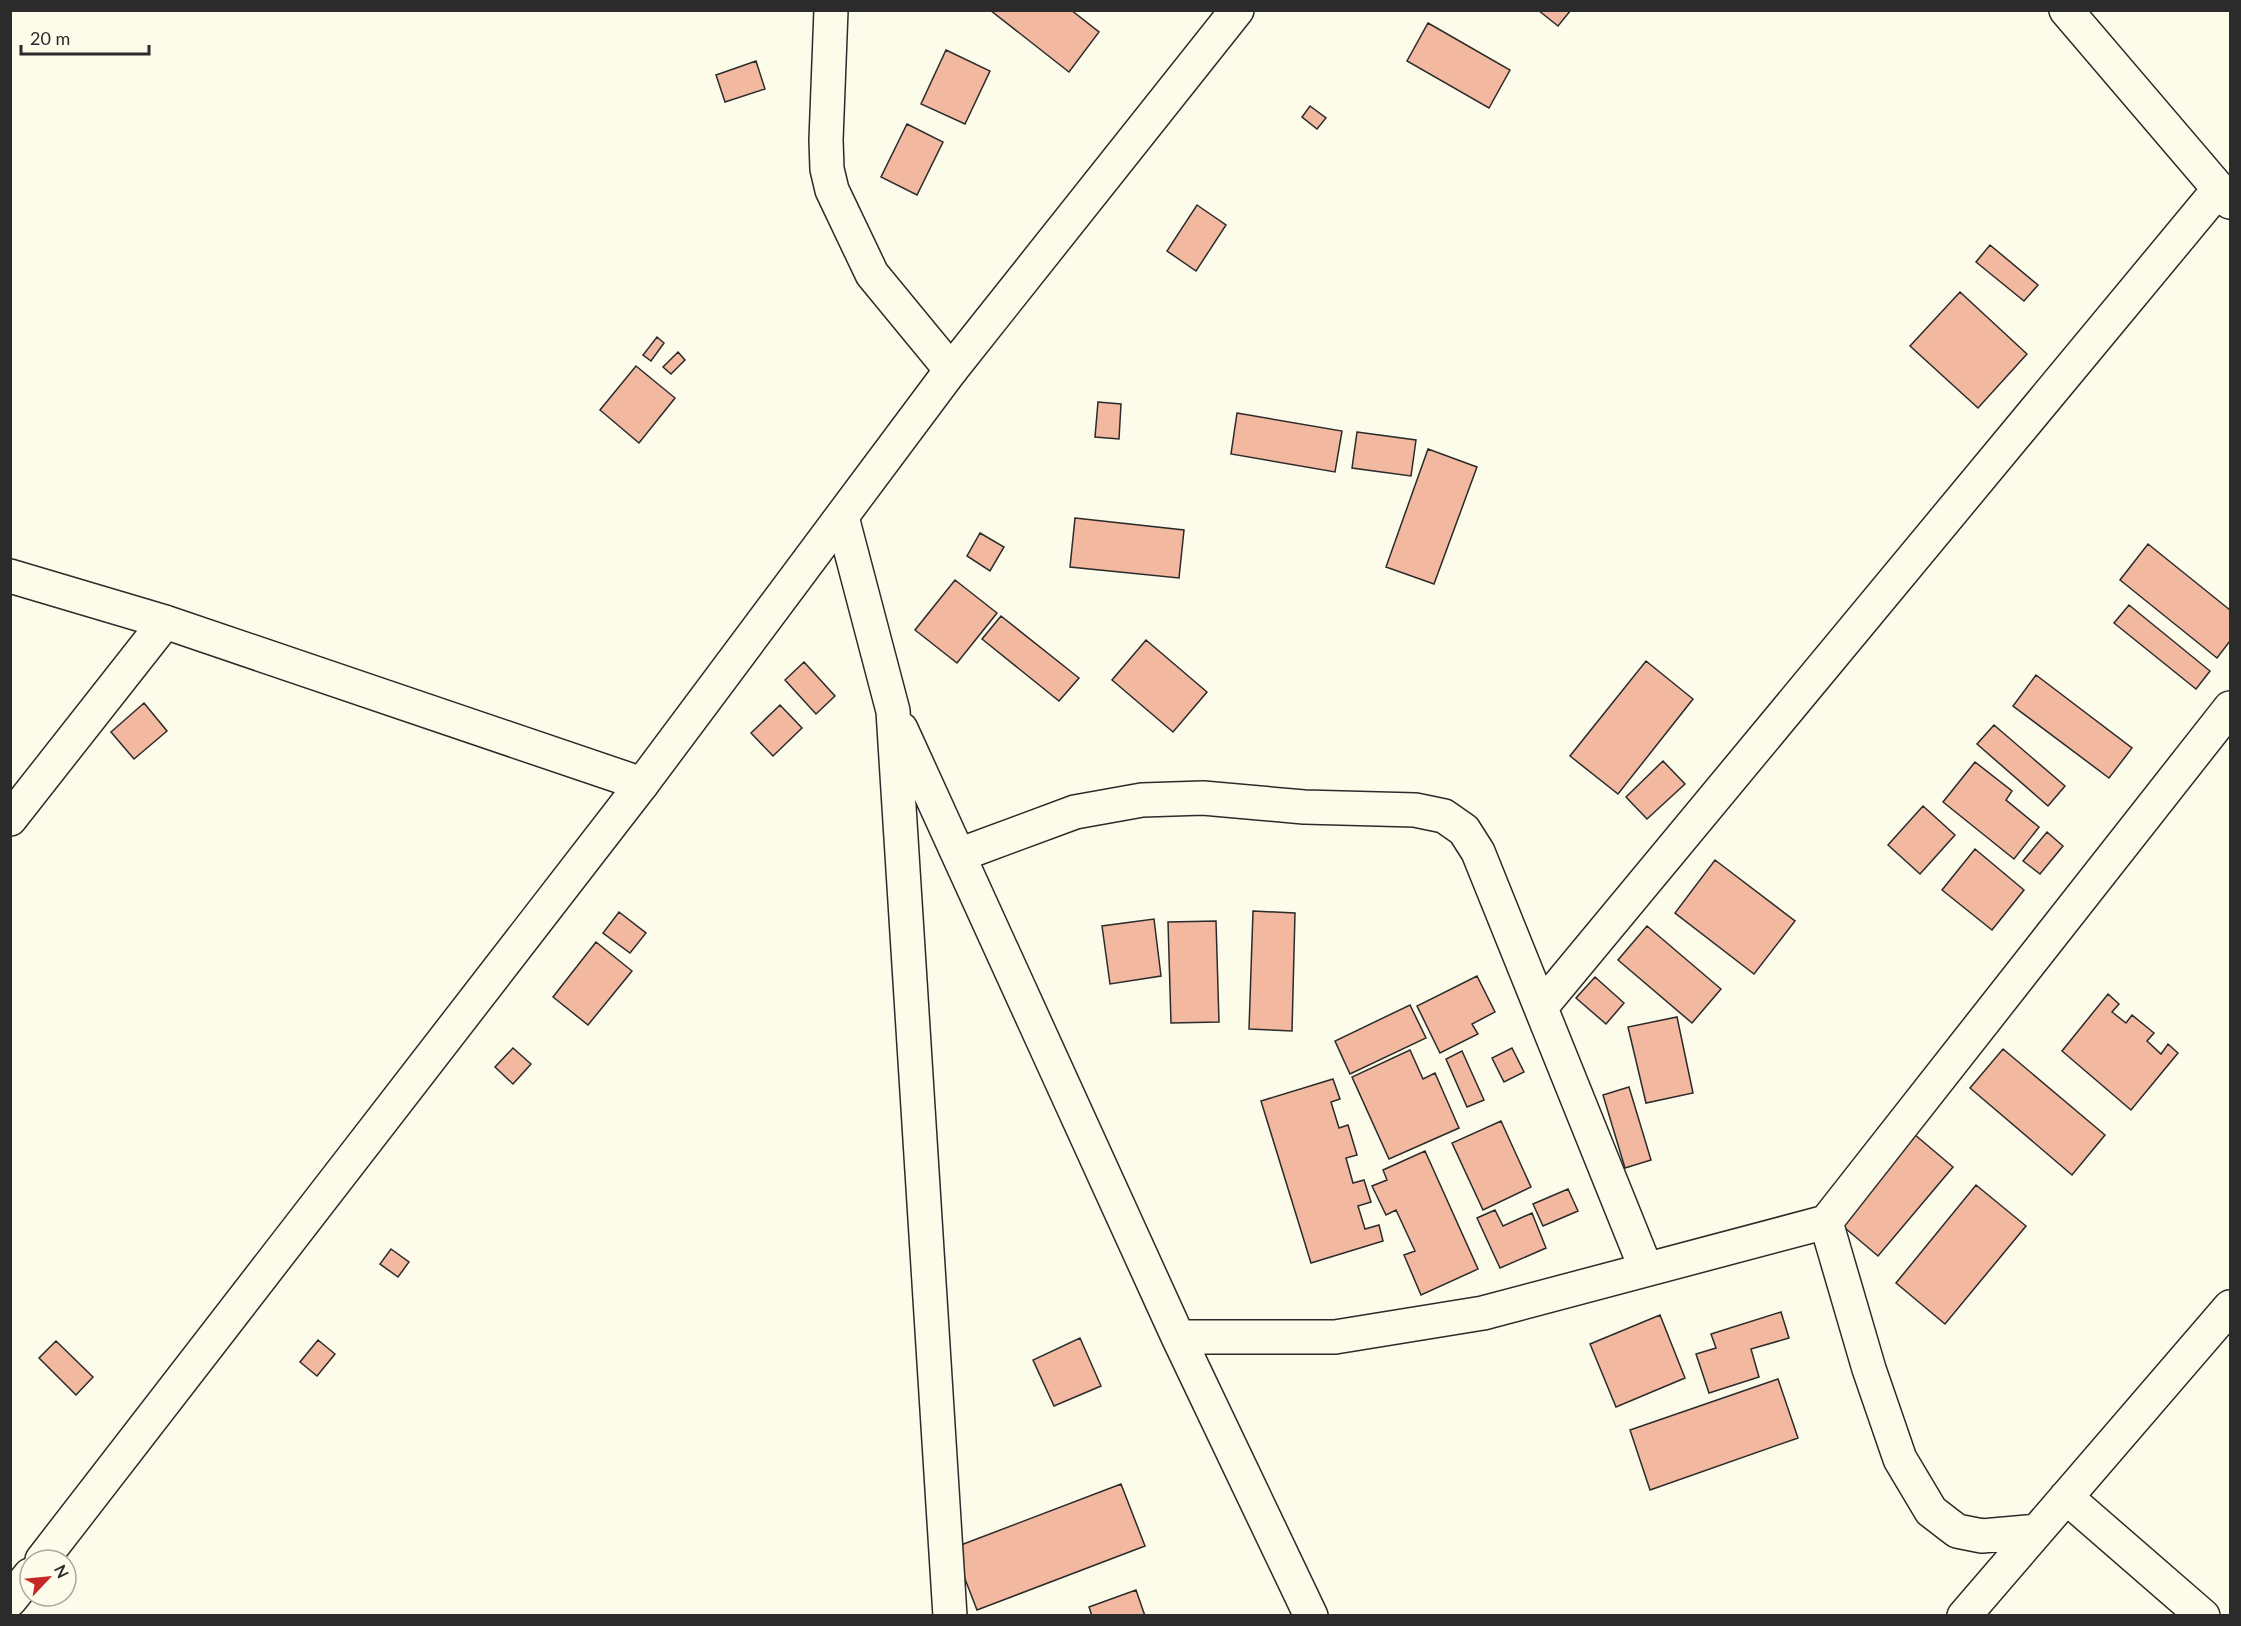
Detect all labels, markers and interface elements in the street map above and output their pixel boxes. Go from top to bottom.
scale bar [21,18,148,56]
text: 20 m [30,27,70,49]
north arrow [18,1548,78,1608]
text: N [51,1562,73,1581]

